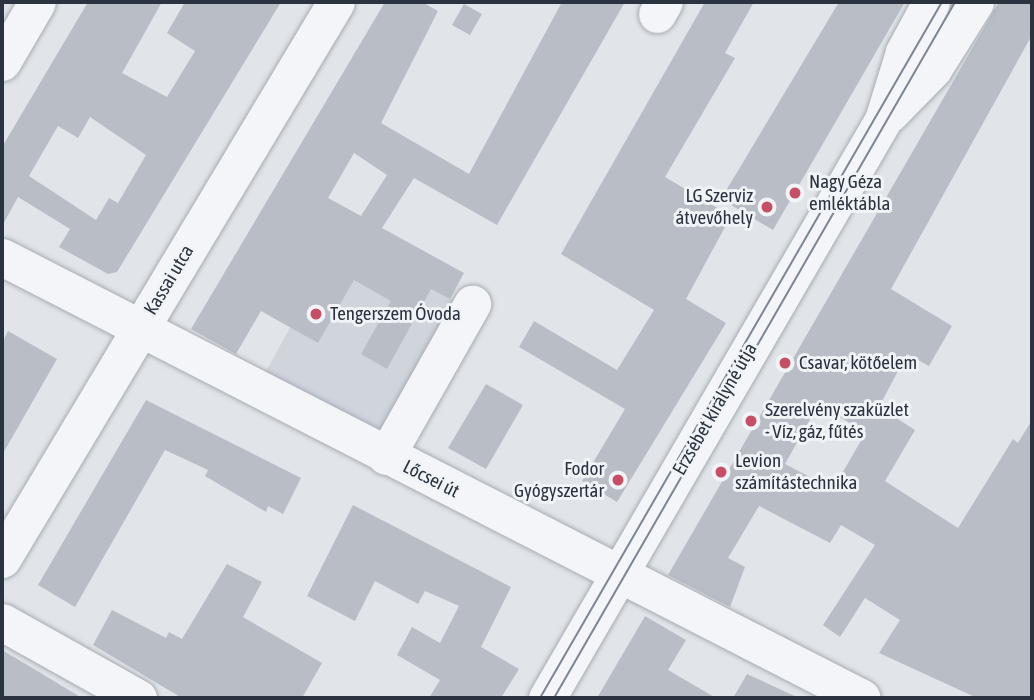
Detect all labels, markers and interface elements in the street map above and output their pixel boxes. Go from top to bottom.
place label: Nagy Géza emléktábla [809,171,890,215]
place label: LG Szerviz átvevőhely [676,185,753,229]
marker: Nagy Géza emléktábla [787,185,803,201]
marker: LG Szerviz átvevőhely [759,199,775,215]
street label: Kassai utca [139,241,199,319]
place label: Tengerszem Óvoda [330,303,461,325]
marker: Tengerszem Óvoda [308,306,324,322]
street label: Erzsébet királyné útja [668,339,762,479]
place label: Csavar, kötőelem [799,352,917,374]
marker: Csavar, kötőelem [777,355,793,371]
place label: Szerelvény szaküzlet - Víz, gáz, fűtés [765,399,909,443]
marker: Szerelvény szaküzlet - Víz, gáz, fűtés [743,413,759,429]
place label: Levion számítástechnika [735,450,857,494]
street label: Lőcsei út [399,455,463,503]
place label: Fodor Gyógyszertár [514,458,604,502]
marker: Levion számítástechnika [713,464,729,480]
marker: Fodor Gyógyszertár [610,472,626,488]

